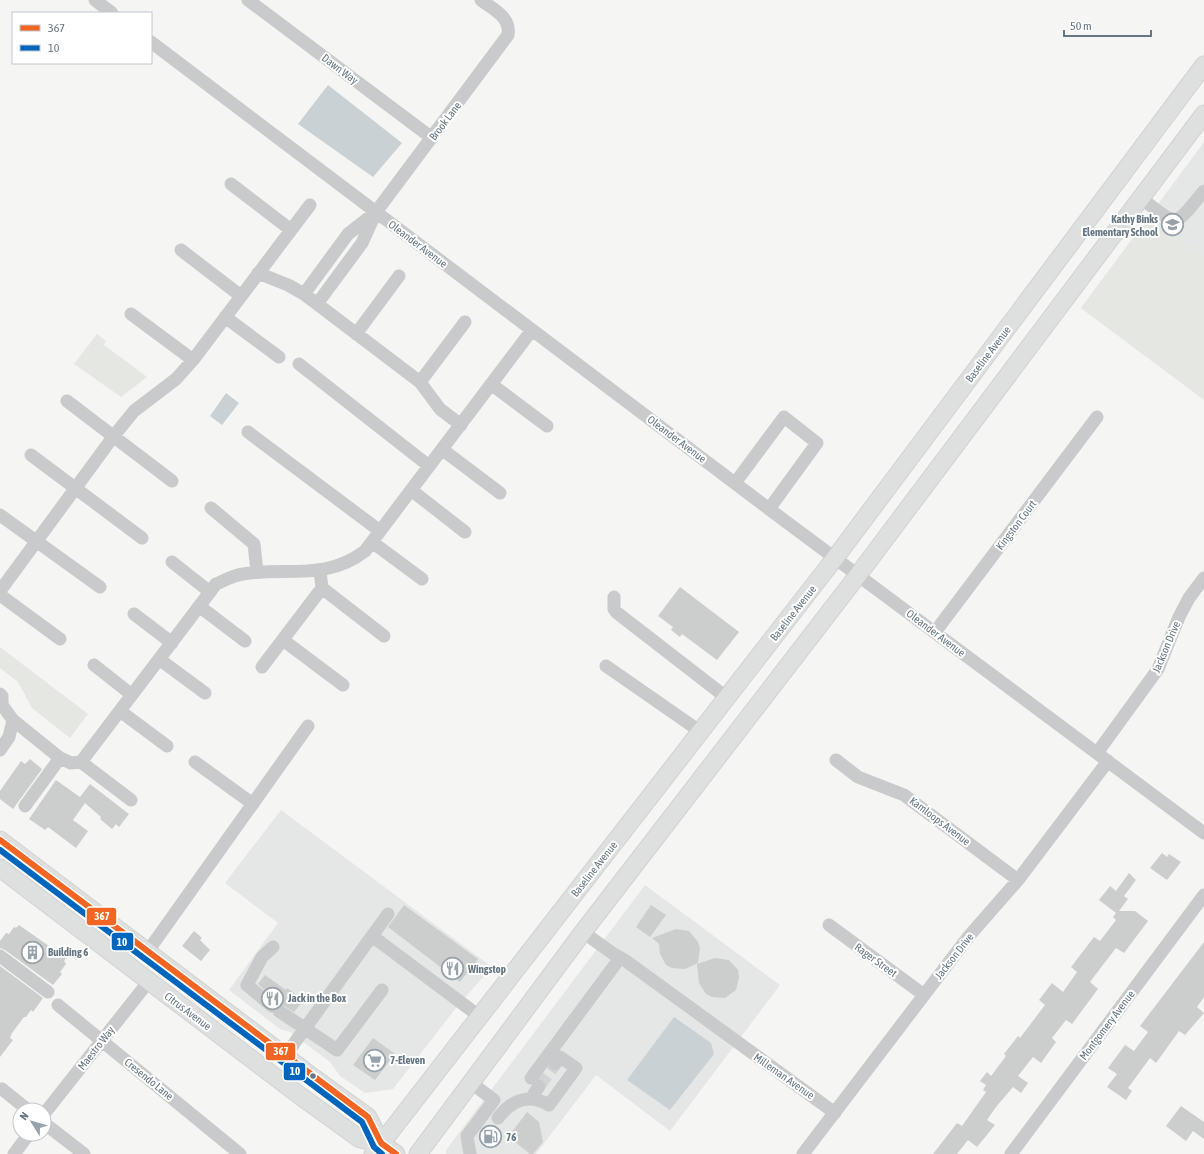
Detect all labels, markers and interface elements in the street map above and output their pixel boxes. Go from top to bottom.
legend [12,12,152,64]
scale bar [1064,12,1151,38]
text: 50 m [1070,19,1092,33]
text: 367 [48,21,65,35]
text: 10 [48,41,60,55]
street label: Dawn Way [320,52,361,87]
street label: Brook Lane [427,99,463,143]
school or university icon: Kathy Binks Elementary School [1160,212,1186,238]
place label: Kathy Binks Elementary School [1082,213,1159,238]
street label: Oleander Avenue [386,218,450,270]
street label: Baseline Avenue [963,324,1013,384]
street label: Oleander Avenue [645,413,709,465]
street label: Kingston Court [994,498,1038,552]
street label: Baseline Avenue [768,583,818,643]
street label: Oleander Avenue [904,607,968,659]
street label: Jackson Drive [1150,619,1182,675]
street label: Kamloops Avenue [907,794,973,848]
street label: Baseline Avenue [569,839,619,899]
line badge: 367 [86,907,117,926]
text: 367 [94,910,110,922]
street label: Jackson Drive [932,931,976,981]
line badge: 10 [111,932,134,951]
text: 10 [117,936,127,948]
building icon: Building 6 [19,939,45,965]
street label: Rager Street [853,941,899,979]
place label: Building 6 [48,946,88,958]
restaurant icon: Wingstop [439,956,465,982]
place label: Wingstop [467,963,506,975]
restaurant icon: Jack in the Box [260,985,286,1011]
street label: Montgomery Avenue [1077,988,1137,1062]
street label: Citrus Avenue [162,990,214,1032]
place label: Jack in the Box [287,992,347,1004]
street label: Maestro Way [75,1024,117,1072]
line badge: 367 [265,1042,296,1061]
text: 367 [273,1045,289,1057]
supermarket icon: 7-Eleven [361,1047,387,1073]
street label: Milleman Avenue [751,1051,817,1101]
place label: 7-Eleven [390,1054,425,1066]
street label: Cresendo Lane [122,1056,176,1102]
line badge: 10 [283,1062,306,1081]
text: 10 [290,1065,300,1077]
unlabelled marker [308,1071,318,1081]
north arrow [12,1102,52,1142]
text: N [17,1110,31,1122]
fuel station icon: 76 [478,1124,504,1150]
place label: 76 [506,1131,516,1143]

